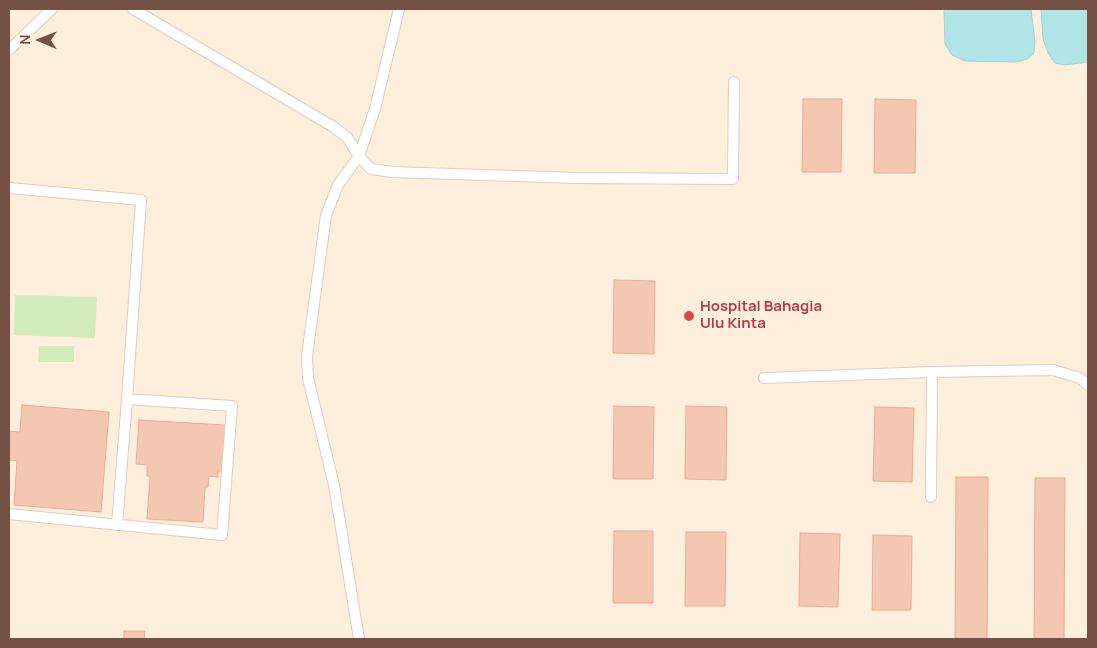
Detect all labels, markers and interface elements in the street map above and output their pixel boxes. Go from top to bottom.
north arrow [15,15,65,65]
text: N [15,35,34,45]
place label: Hospital Bahagia Ulu Kinta [700,298,822,333]
marker: Hospital Bahagia Ulu Kinta [682,309,696,323]

